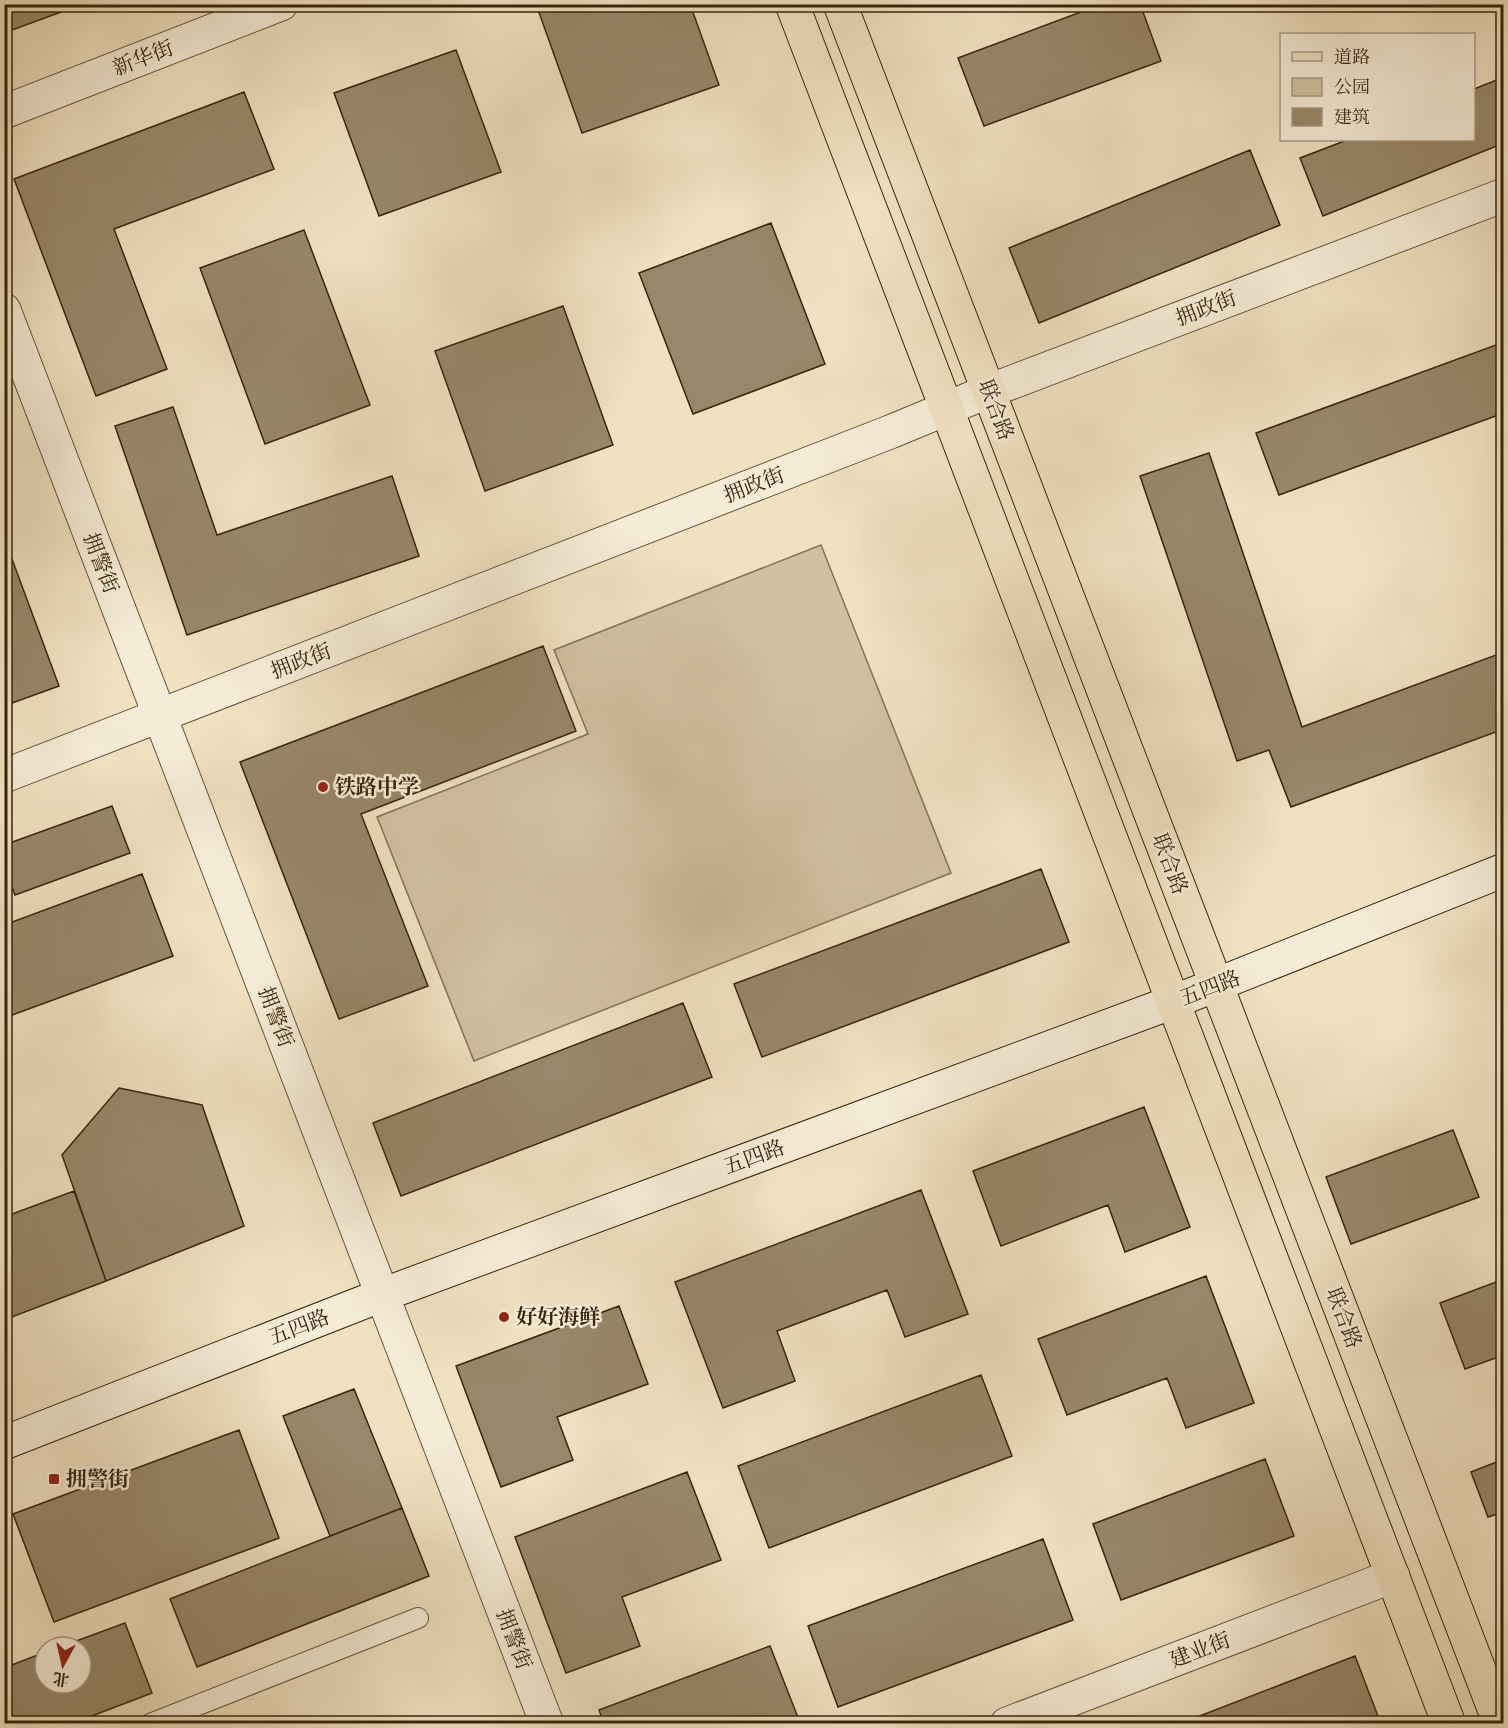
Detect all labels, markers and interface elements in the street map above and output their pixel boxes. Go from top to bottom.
legend [1280,33,1475,141]
street label: 新华街 [109,36,177,82]
text: 道路 [1334,47,1370,69]
text: 公园 [1334,77,1370,99]
text: 建筑 [1334,107,1370,129]
street label: 拥政街 [1172,286,1240,332]
street label: 联合路 [972,376,1018,444]
street label: 拥政街 [720,463,788,509]
street label: 拥警街 [77,529,123,597]
street label: 拥政街 [267,639,335,685]
place label: 铁路中学 [335,775,419,801]
marker: 铁路中学 [316,780,330,794]
street label: 联合路 [1146,830,1192,898]
street label: 五四路 [1176,966,1244,1012]
street label: 拥警街 [252,983,298,1051]
street label: 五四路 [720,1135,788,1181]
street label: 联合路 [1320,1284,1366,1352]
street label: 五四路 [265,1305,333,1351]
place label: 好好海鲜 [516,1305,600,1331]
marker: 好好海鲜 [497,1310,511,1324]
place label: 拥警街 [66,1467,129,1493]
marker: 拥警街 [47,1472,61,1486]
street label: 拥警街 [490,1605,536,1673]
street label: 建业街 [1166,1628,1234,1674]
north arrow [33,1635,93,1695]
text: 北 [52,1668,70,1690]

